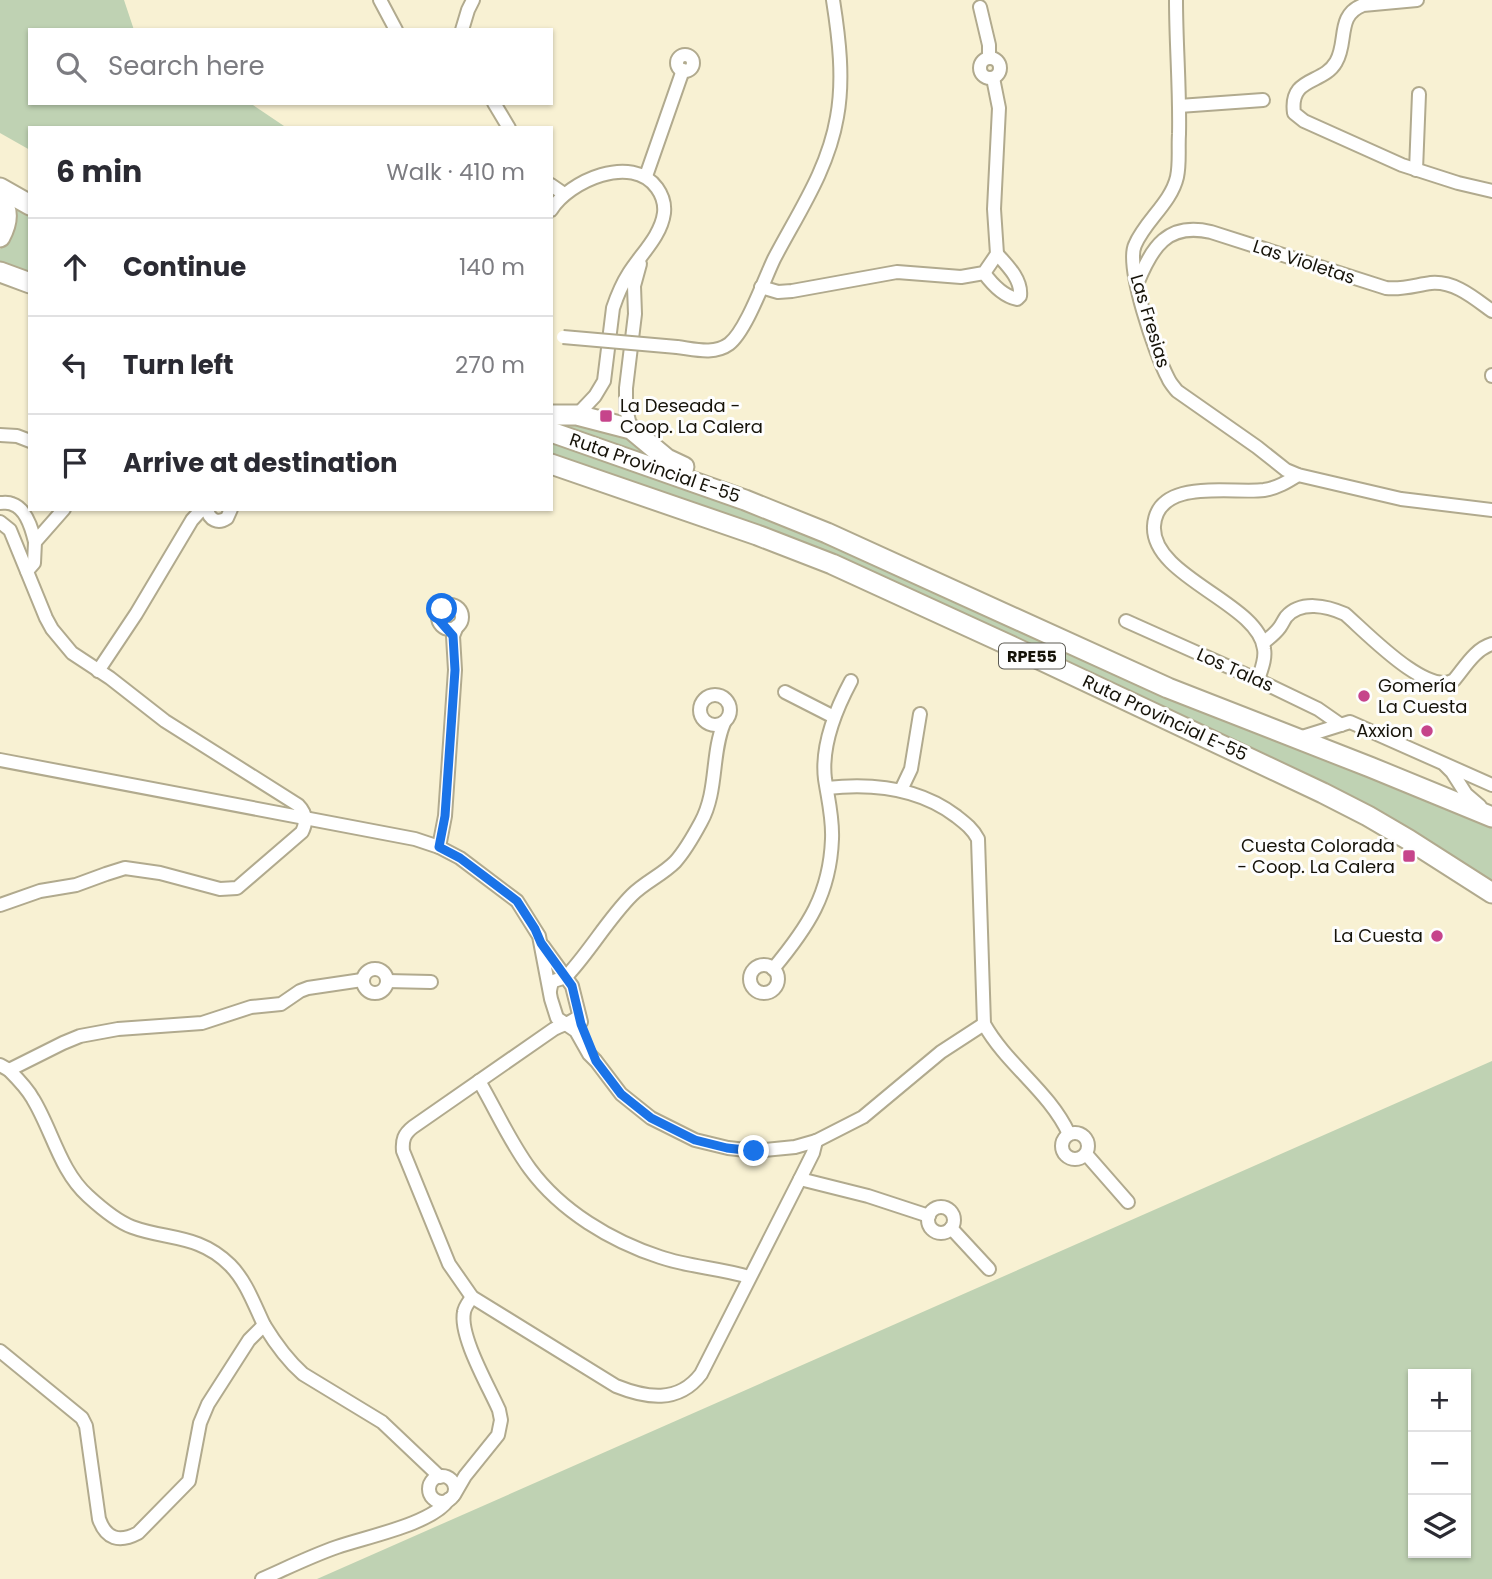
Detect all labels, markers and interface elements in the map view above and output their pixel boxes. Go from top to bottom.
search box [28,28,553,105]
icon: search [52,48,90,86]
text: Search here [108,48,265,84]
text: 6 min [56,150,142,193]
text: Walk · 410 m [386,156,525,188]
street label: Las Violetas [1250,233,1358,290]
icon: ahead [56,248,94,286]
text: Continue [123,249,246,285]
text: 140 m [459,251,525,283]
street label: Las Fresias [1124,271,1177,371]
icon: left [56,346,94,384]
text: Turn left [123,347,234,383]
text: 270 m [455,349,525,381]
place label: La Deseada - Coop. La Calera [620,393,763,439]
marker: La Deseada - Coop. La Calera [598,408,614,424]
street label: Ruta Provincial E-55 [566,427,744,509]
icon: arrive [56,444,94,482]
text: Arrive at destination [123,445,398,481]
route start [426,593,457,624]
street label: Los Talas [1193,642,1277,698]
road number: RPE55 [999,643,1065,668]
street label: Ruta Provincial E-55 [1079,668,1252,767]
place label: Gomería La Cuesta [1378,673,1467,719]
marker: Gomería La Cuesta [1356,688,1372,704]
place label: Axxion [1356,718,1413,743]
marker: Axxion [1419,723,1435,739]
place label: Cuesta Colorada - Coop. La Calera [1237,833,1395,879]
marker: Cuesta Colorada - Coop. La Calera [1401,848,1417,864]
place label: La Cuesta [1334,923,1423,948]
marker: La Cuesta [1429,928,1445,944]
route end [738,1135,769,1166]
map controls [1408,1369,1471,1558]
button: + [1408,1369,1471,1432]
button: − [1408,1432,1471,1495]
button: layers [1408,1495,1471,1558]

